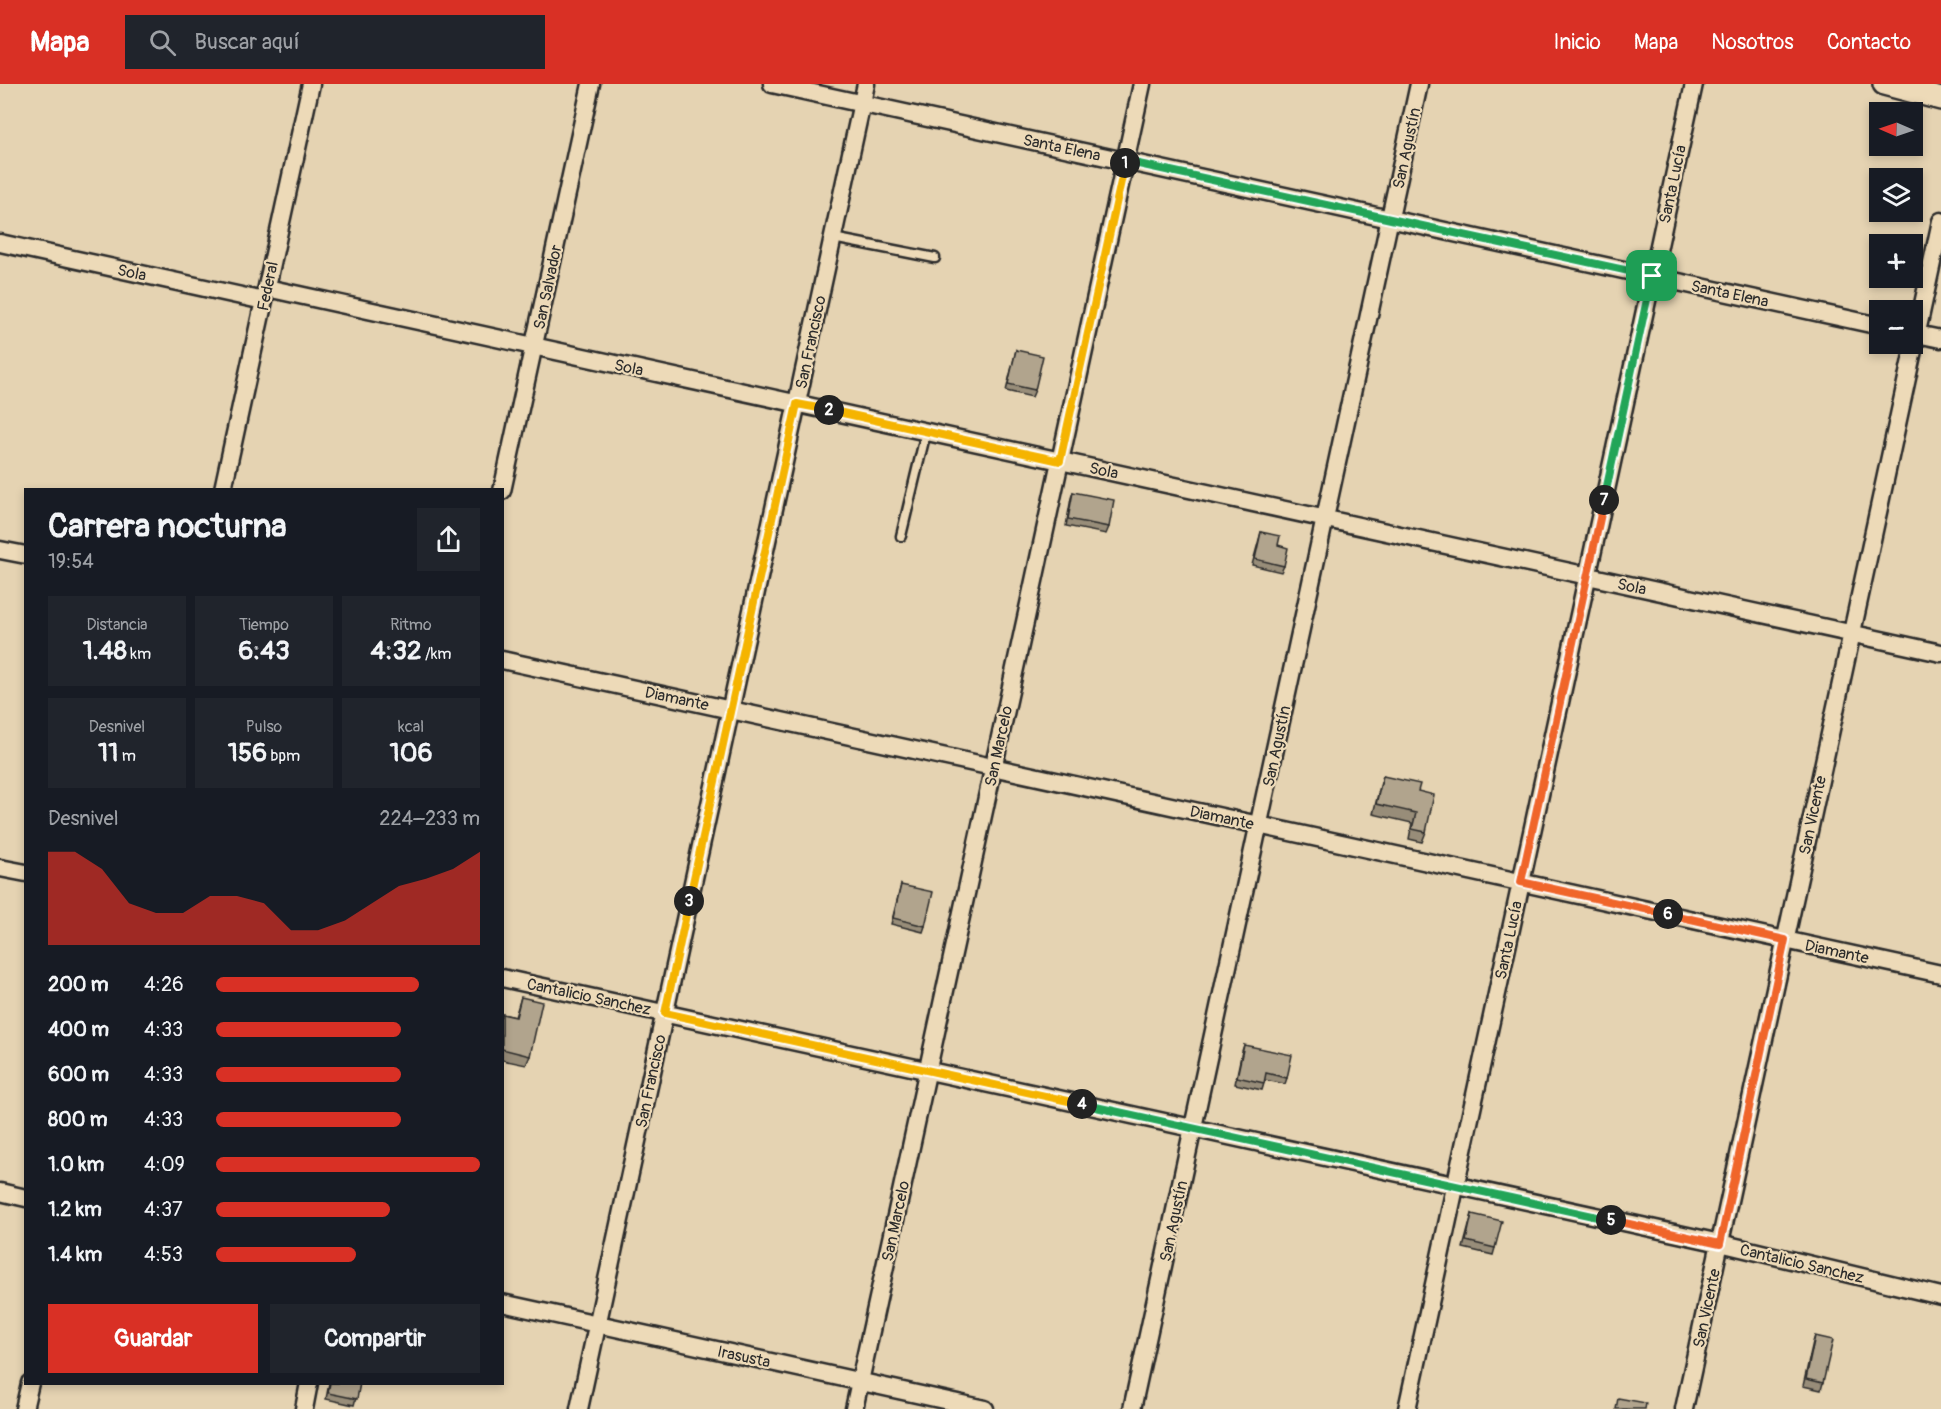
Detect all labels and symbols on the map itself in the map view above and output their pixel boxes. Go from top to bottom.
north arrow [1869,102,1923,156]
street label: San Agustín [1389,106,1425,191]
street label: Santa Elena [1021,130,1102,166]
street label: Santa Lucía [1655,143,1691,225]
pin: 1 [1110,148,1140,178]
street label: San Salvador [529,243,567,331]
pin [1626,250,1677,301]
street label: Sola [115,260,148,286]
street label: Federal [253,260,283,313]
street label: Santa Elena [1689,276,1770,312]
street label: San Francisco [791,293,831,391]
street label: Sola [612,355,645,381]
pin: 2 [814,395,844,425]
street label: Sola [1087,458,1120,484]
pin: 7 [1589,485,1619,515]
street label: Sola [1615,574,1648,600]
street label: Diamante [643,682,711,716]
street label: San Marcelo [981,704,1017,788]
street label: San Agustín [1259,704,1295,789]
street label: San Vicente [1795,774,1831,857]
street label: Diamante [1188,801,1256,835]
pin: 3 [674,886,704,916]
street label: Santa Lucía [1491,899,1527,981]
pin: 6 [1653,899,1683,929]
street label: Diamante [1803,935,1871,969]
street label: Cantalicio Sanchez [525,974,653,1020]
street label: San Francisco [631,1032,671,1130]
pin: 4 [1067,1089,1097,1119]
street label: San Marcelo [878,1179,914,1263]
street label: San Agustín [1156,1179,1192,1264]
pin: 5 [1596,1205,1626,1235]
street label: Cantalicio Sanchez [1738,1240,1866,1288]
street label: San Vicente [1689,1267,1725,1350]
street label: Irasusta [716,1342,772,1372]

